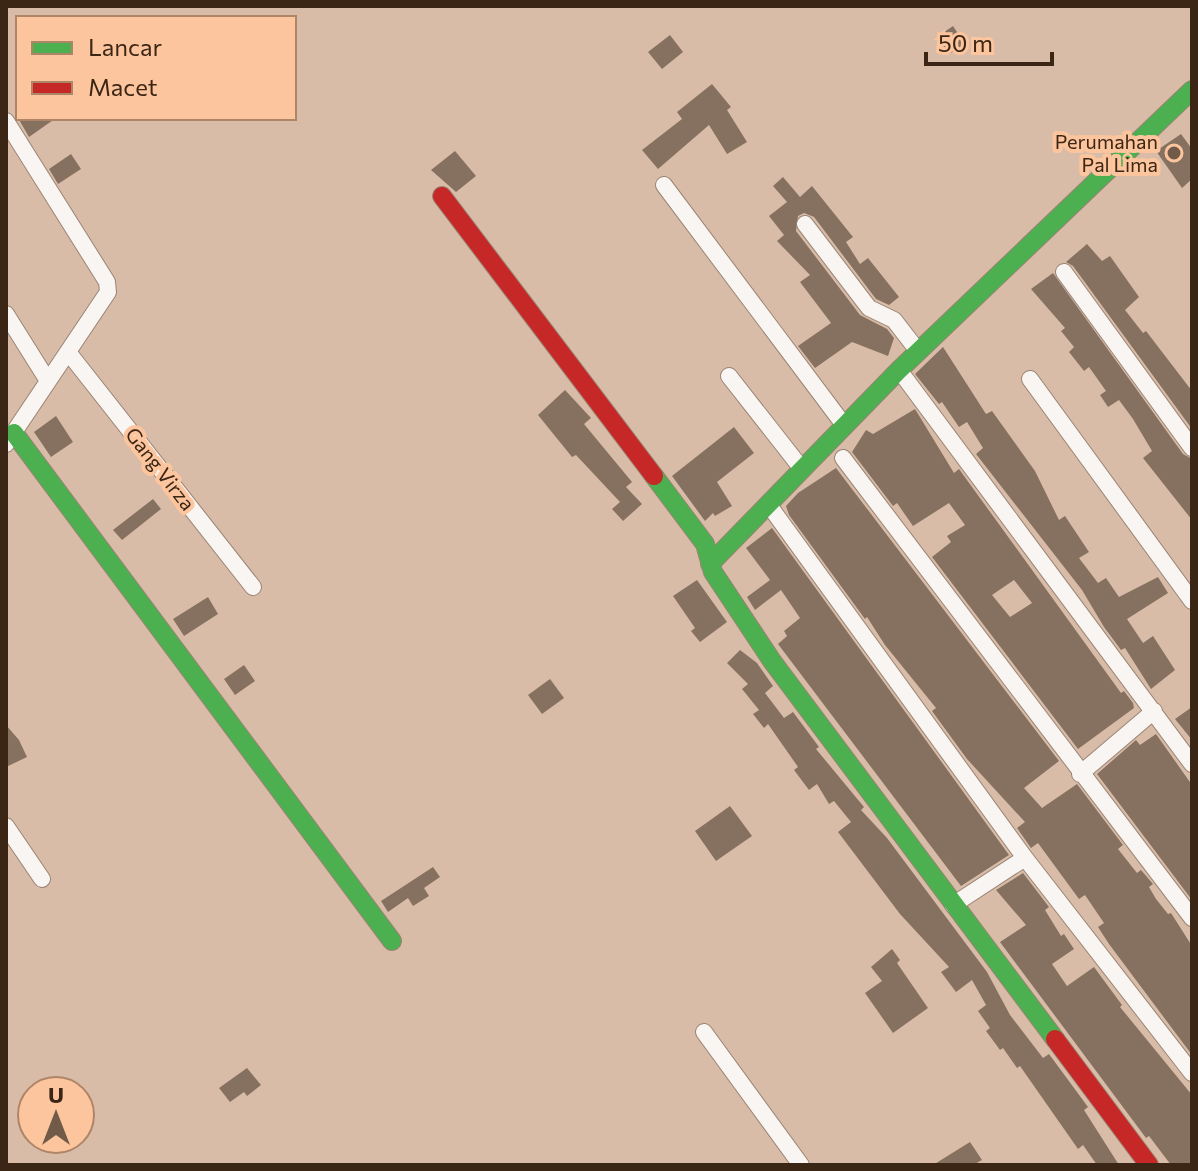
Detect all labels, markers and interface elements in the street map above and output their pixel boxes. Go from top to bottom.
legend [16,16,296,120]
scale bar [926,16,1052,66]
text: 50 m [938,28,993,57]
text: Lancar [88,32,162,61]
text: Macet [88,72,158,101]
place label: Perumahan Pal Lima [1055,129,1158,176]
marker: Perumahan Pal Lima [1165,144,1183,162]
street label: Gang Virza [121,422,201,515]
north arrow [16,1075,96,1155]
text: U [48,1081,64,1108]

